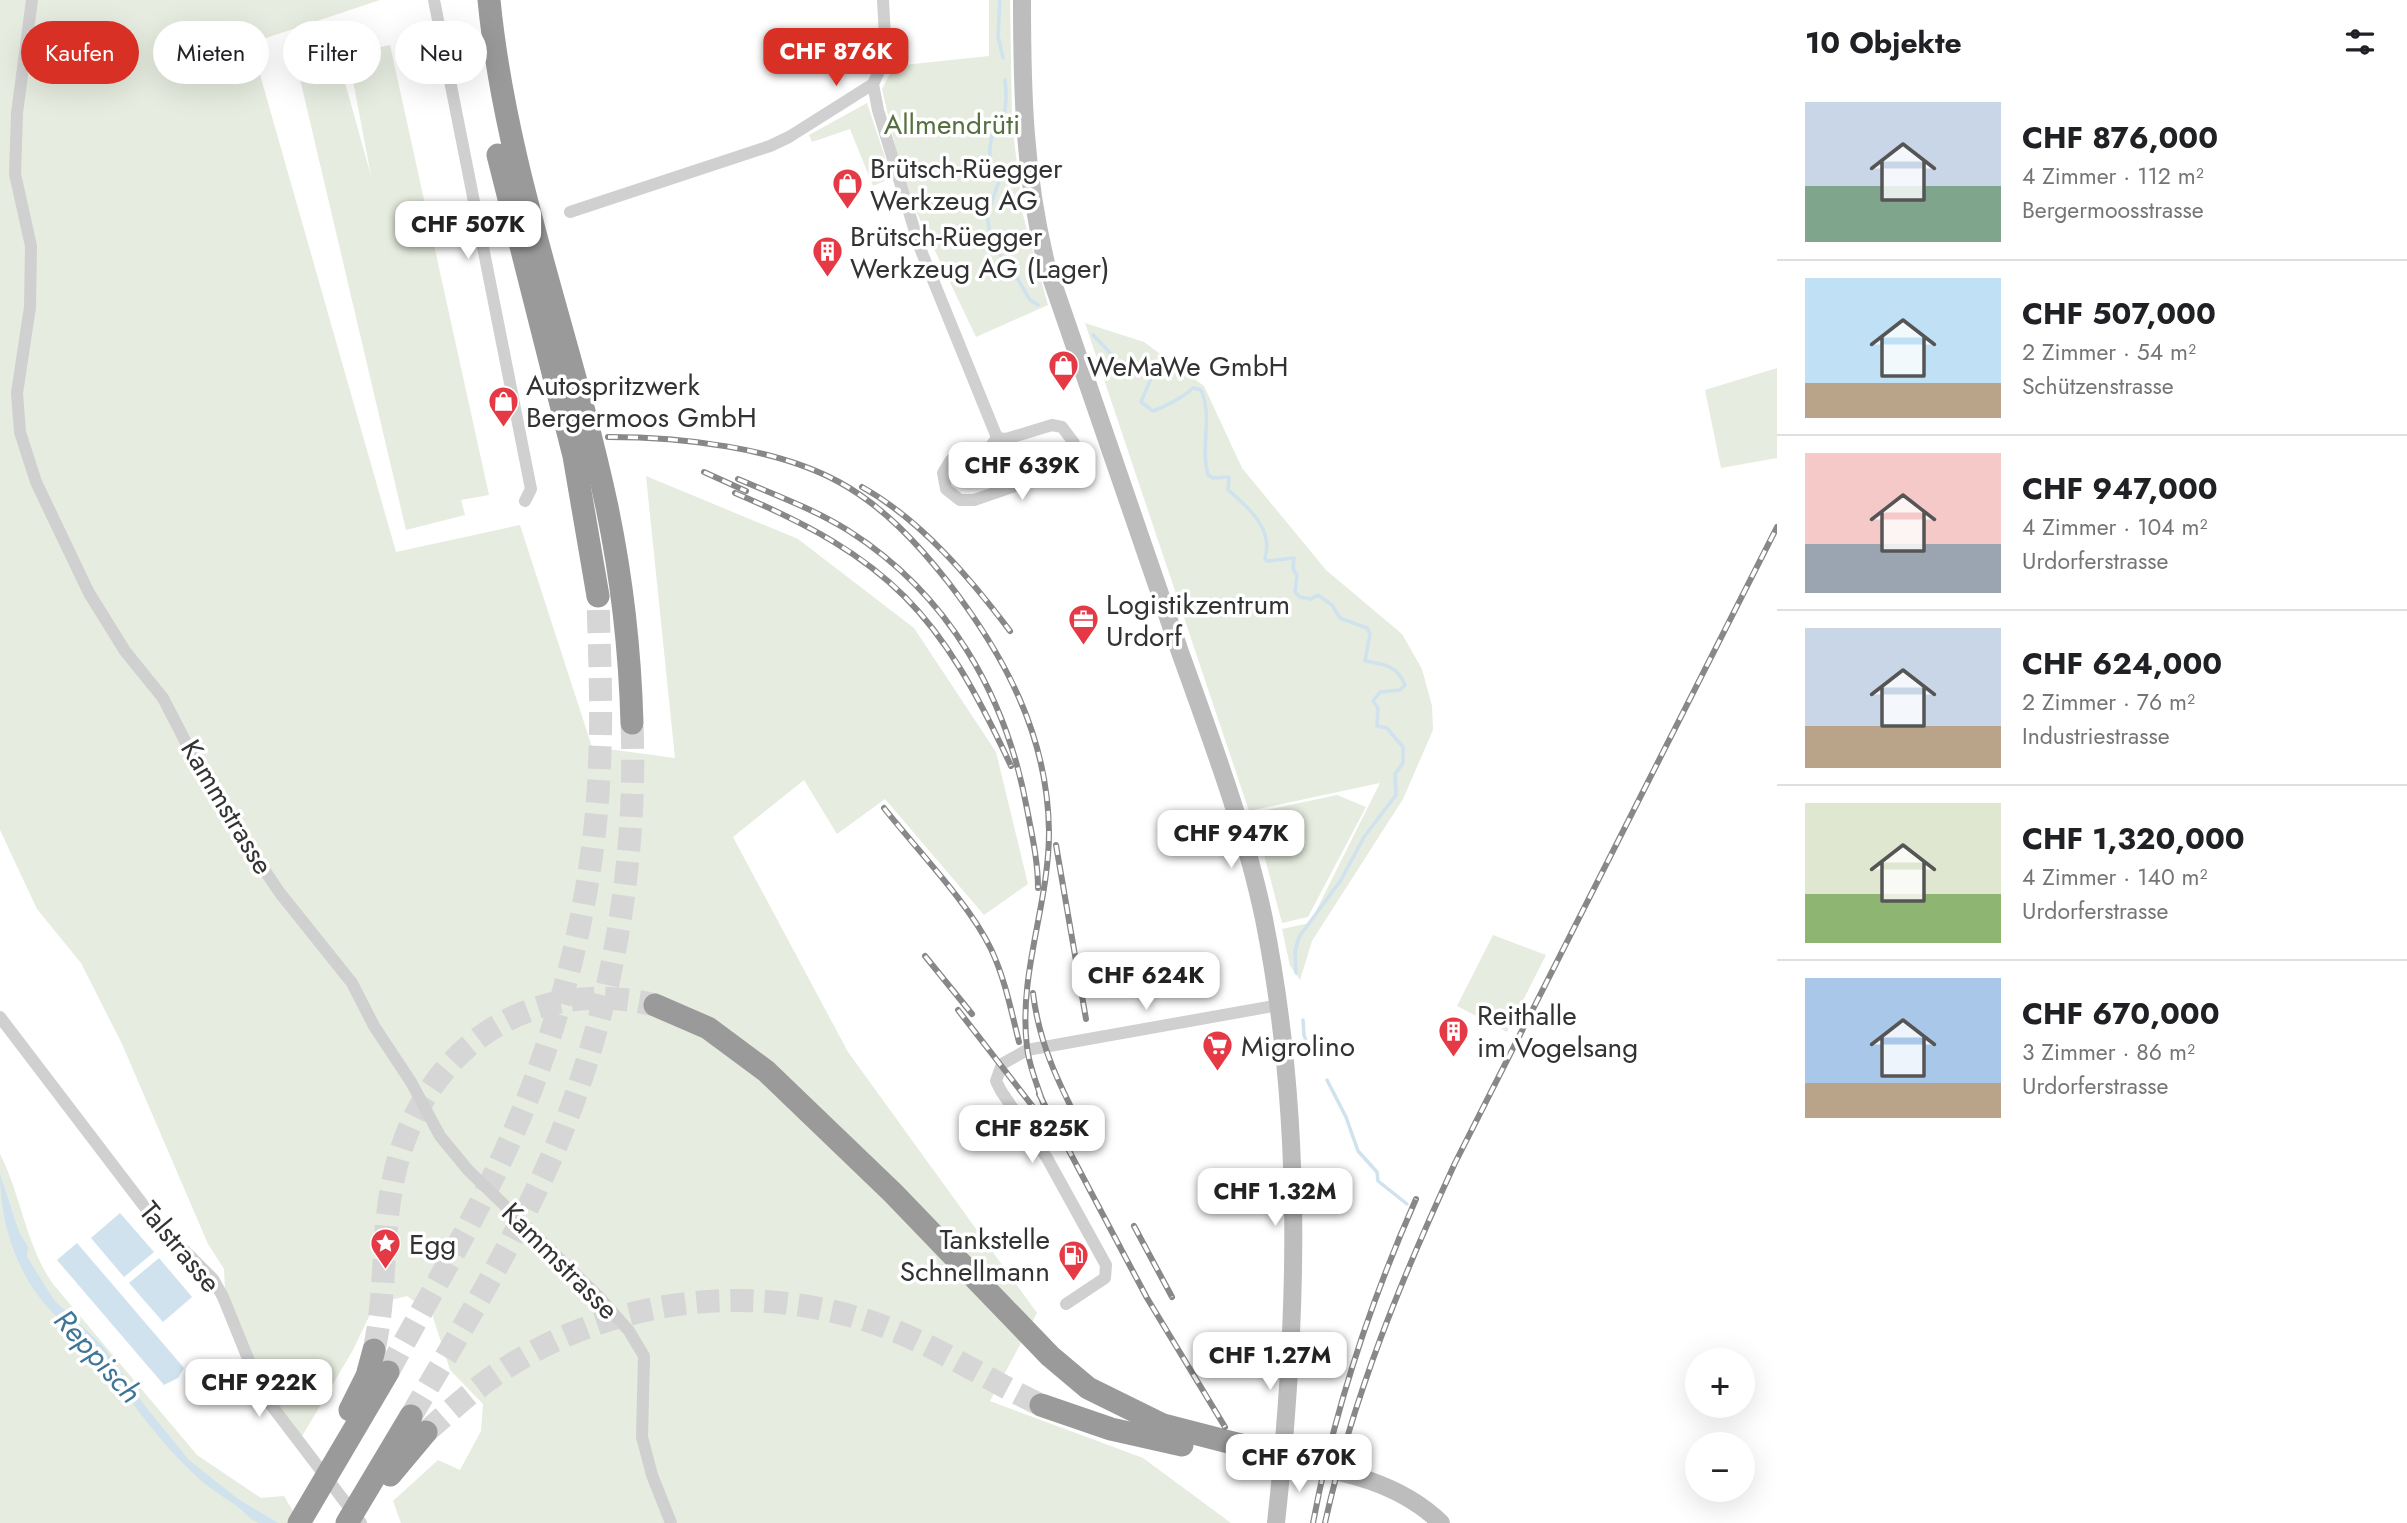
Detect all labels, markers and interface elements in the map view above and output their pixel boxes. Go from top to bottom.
chip: Kaufen [21,21,139,84]
chip: Mieten [153,21,269,84]
chip: Filter [283,21,381,84]
chip: Neu [395,21,487,84]
text: 10 Objekte [1805,21,1962,64]
icon: filters [2341,23,2379,61]
pin: CHF 876K [764,28,908,88]
text: CHF 876K [779,34,893,68]
park label: Allmendrüti [884,104,1020,145]
text: CHF 876,000 [2022,116,2218,159]
icon: home [1861,130,1945,214]
place label: Brütsch-Rüegger Werkzeug AG [870,148,1063,221]
text: 4 Zimmer · 112 m² [2022,159,2204,193]
shop icon: Brütsch-Rüegger Werkzeug AG [830,167,864,211]
text: Bergermoosstrasse [2022,193,2204,227]
pin: CHF 507K [396,202,540,261]
text: CHF 507K [411,207,525,241]
place label: Brütsch-Rüegger Werkzeug AG (Lager) [850,216,1110,289]
building icon: Brütsch-Rüegger Werkzeug AG (Lager) [810,235,844,279]
text: CHF 507,000 [2022,292,2216,335]
icon: home [1861,306,1945,390]
text: 2 Zimmer · 54 m² [2022,335,2196,369]
place label: WeMaWe GmbH [1087,346,1289,387]
shop icon: WeMaWe GmbH [1047,349,1081,393]
place label: Autospritzwerk Bergermoos GmbH [526,365,757,438]
text: Schützenstrasse [2022,369,2174,403]
shop icon: Autospritzwerk Bergermoos GmbH [486,384,520,428]
pin: CHF 639K [950,442,1094,502]
text: CHF 639K [965,448,1079,482]
text: CHF 947,000 [2022,467,2218,510]
icon: home [1861,481,1945,565]
text: 4 Zimmer · 104 m² [2022,510,2208,544]
text: Urdorferstrasse [2022,544,2168,578]
place label: Logistikzentrum Urdorf [1106,584,1290,657]
office icon: Logistikzentrum Urdorf [1066,603,1100,647]
text: CHF 624,000 [2022,642,2222,685]
icon: home [1861,656,1945,740]
text: 2 Zimmer · 76 m² [2022,685,2195,719]
text: Industriestrasse [2022,719,2170,753]
street label: Kammstrasse [171,732,283,882]
pin: CHF 947K [1159,810,1303,870]
text: CHF 947K [1173,816,1289,850]
text: CHF 1,320,000 [2022,817,2245,860]
icon: home [1861,831,1945,915]
text: 4 Zimmer · 140 m² [2022,860,2208,894]
text: Urdorferstrasse [2022,894,2168,928]
pin: CHF 624K [1074,953,1218,1012]
text: CHF 624K [1088,958,1204,992]
text: CHF 670,000 [2022,992,2220,1035]
place label: Reithalle im Vogelsang [1477,995,1638,1068]
icon: home [1861,1006,1945,1090]
building icon: Reithalle im Vogelsang [1437,1014,1471,1058]
place label: Migrolino [1241,1026,1355,1067]
supermarket icon: Migrolino [1201,1029,1235,1073]
text: 3 Zimmer · 86 m² [2022,1035,2195,1069]
text: Urdorferstrasse [2022,1069,2168,1103]
pin: CHF 825K [960,1106,1104,1165]
text: CHF 825K [975,1111,1089,1145]
pin: CHF 1.32M [1195,1168,1355,1228]
text: CHF 1.32M [1214,1174,1336,1208]
street label: Talstrasse [130,1192,230,1302]
street label: Kammstrasse [492,1193,628,1329]
place label: Tankstelle Schnellmann [900,1219,1050,1292]
place label: Egg [409,1224,456,1265]
place icon: Egg [369,1227,403,1271]
fuel station icon: Tankstelle Schnellmann [1056,1238,1090,1282]
water label: Reppisch [44,1300,152,1412]
pin: CHF 1.27M [1190,1332,1350,1392]
text: CHF 1.27M [1209,1338,1331,1372]
map controls [1685,1348,1755,1502]
button: + [1685,1348,1755,1418]
pin: CHF 922K [187,1360,331,1419]
text: CHF 922K [201,1365,317,1399]
button: − [1685,1432,1755,1502]
pin: CHF 670K [1227,1434,1371,1494]
text: CHF 670K [1242,1440,1356,1474]

